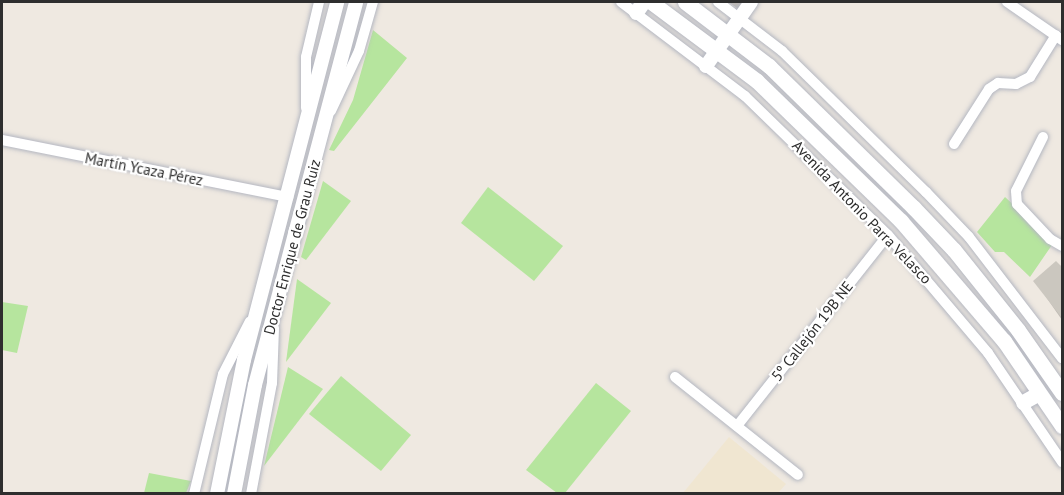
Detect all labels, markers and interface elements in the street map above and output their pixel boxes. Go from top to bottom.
street label: Avenida Antonio Parra Velasco [788,136,936,288]
street label: Martín Ycaza Pérez [83,149,205,189]
street label: Doctor Enrique de Grau Ruiz [260,157,324,337]
street label: 5º Callejón 19B NE [767,277,857,385]

